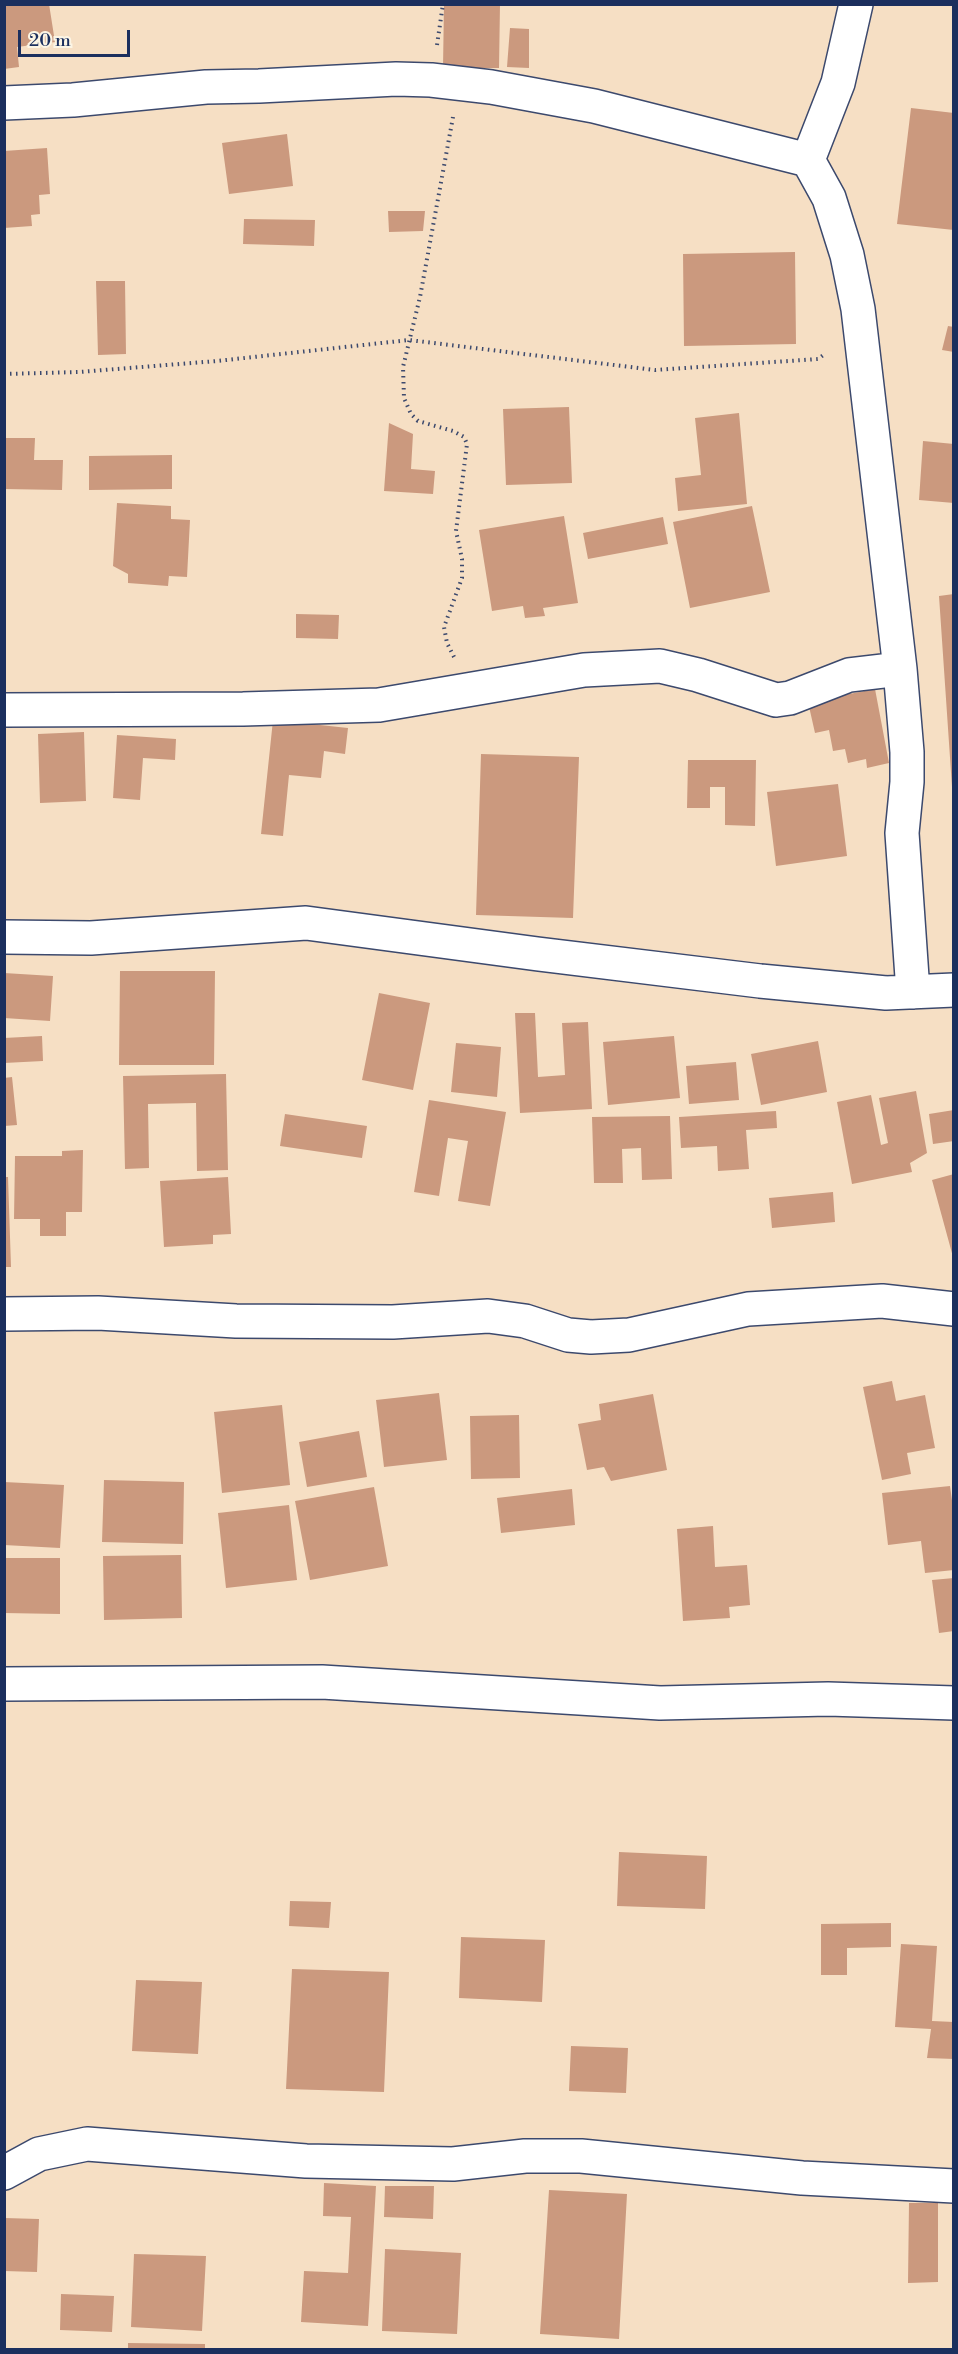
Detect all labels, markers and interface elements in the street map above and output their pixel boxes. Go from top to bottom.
scale bar [21,18,134,56]
text: 20 m [29,29,71,52]

